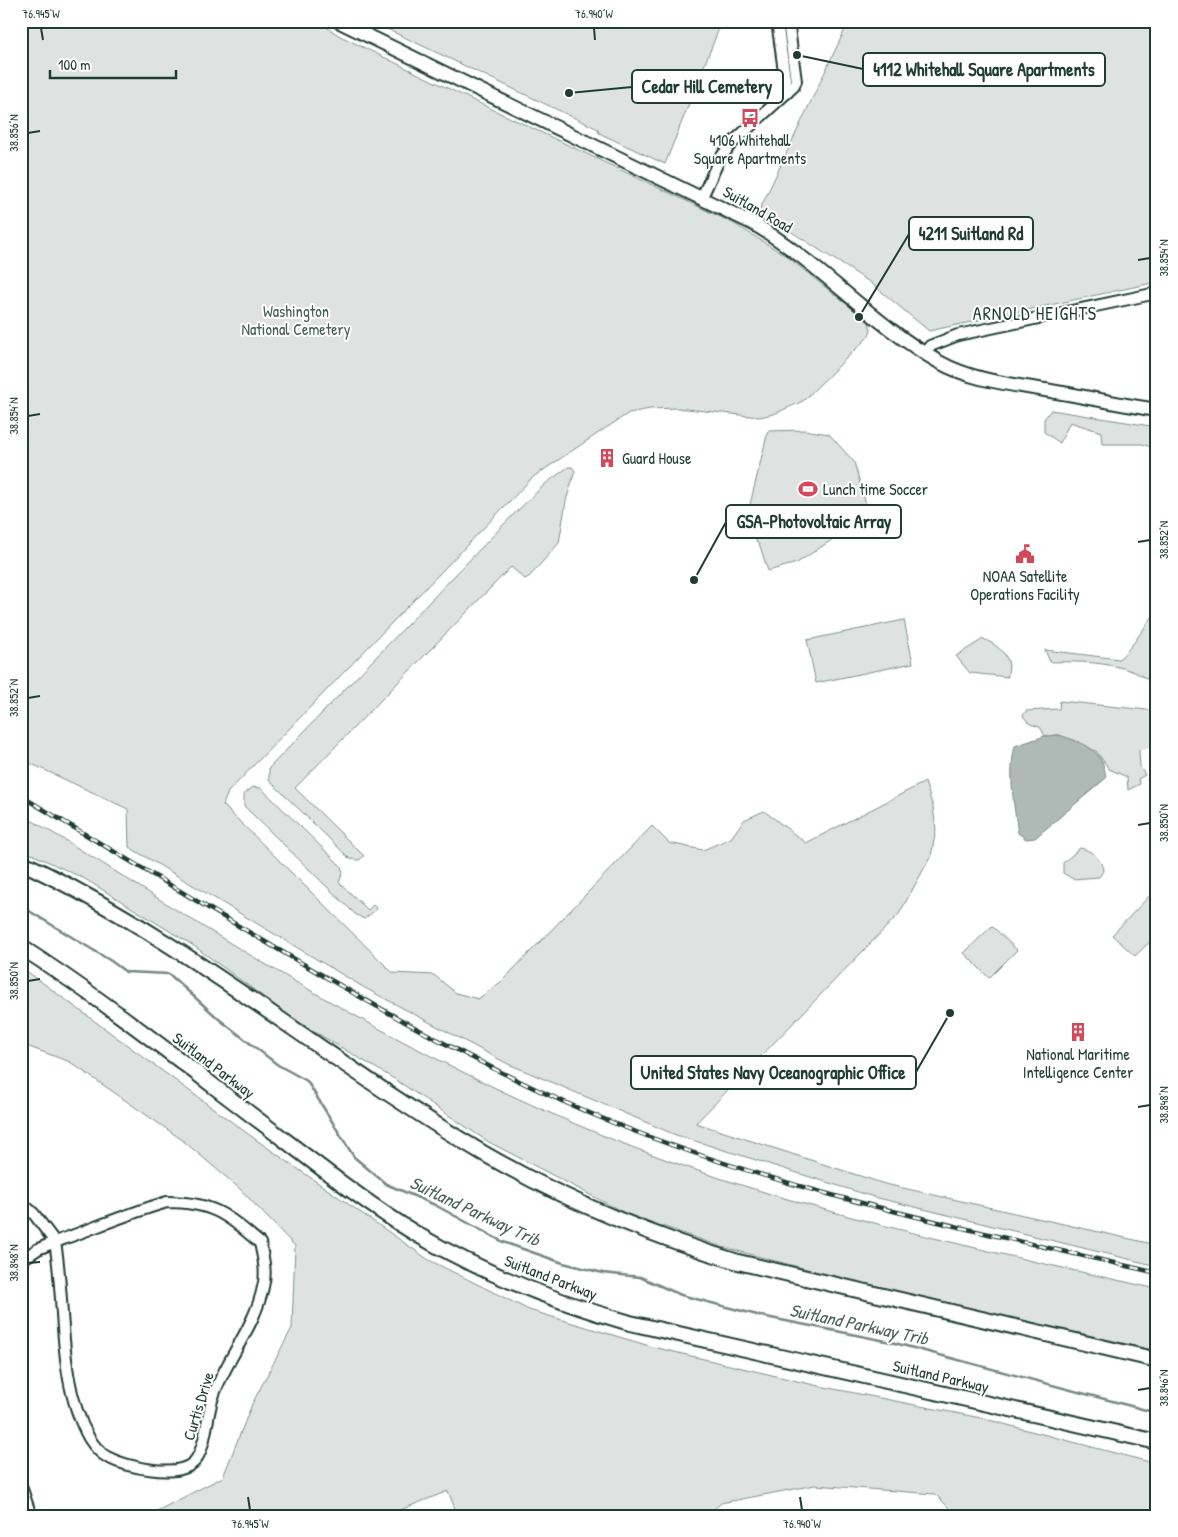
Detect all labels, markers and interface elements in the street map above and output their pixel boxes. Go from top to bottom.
text: 76.945°W [22,5,60,22]
text: 76.940°W [575,5,613,22]
scale bar [50,48,176,80]
callout: 4112 Whitehall Square Apartments [863,53,1105,86]
text: 100 m [58,54,91,75]
text: 4112 Whitehall Square Apartments [873,57,1095,83]
callout: Cedar Hill Cemetery [632,70,783,103]
text: Cedar Hill Cemetery [642,74,773,100]
bus stop icon: 4106 Whitehall Square Apartments [739,107,761,129]
text: 38.856°N [5,114,22,152]
place label: 4106 Whitehall Square Apartments [694,129,806,169]
street label: Suitland Road [719,180,797,238]
callout: 4211 Suitland Rd [909,217,1033,250]
text: 4211 Suitland Rd [919,221,1023,246]
text: 38.854°N [1155,239,1172,277]
park label: Washington National Cemetery [242,300,351,340]
district label: ARNOLD HEIGHTS [973,301,1097,326]
text: 38.854°N [5,397,22,435]
building icon: Guard House [596,447,618,469]
place label: Guard House [622,447,692,469]
sports icon: Lunch time Soccer [797,478,819,500]
place label: Lunch time Soccer [823,478,928,500]
callout: GSA-Photovoltaic Array [726,505,901,538]
text: GSA-Photovoltaic Array [737,509,892,535]
text: 38.852°N [1155,521,1172,559]
public building icon: NOAA Satellite Operations Facility [1014,543,1036,565]
place label: NOAA Satellite Operations Facility [970,565,1080,605]
text: 38.852°N [5,679,22,717]
text: 38.850°N [1155,804,1172,842]
text: 38.850°N [5,962,22,1000]
building icon: National Maritime Intelligence Center [1067,1021,1089,1043]
street label: Suitland Parkway [168,1027,260,1103]
place label: National Maritime Intelligence Center [1023,1043,1133,1083]
callout: United States Navy Oceanographic Office [631,1056,916,1089]
text: United States Navy Oceanographic Office [641,1060,906,1086]
text: 38.848°N [1155,1086,1172,1124]
water label: Suitland Parkway Trib [406,1170,546,1253]
text: 38.848°N [5,1244,22,1282]
street label: Suitland Parkway [501,1249,601,1305]
water label: Suitland Parkway Trib [787,1297,932,1351]
street label: Suitland Parkway [891,1354,991,1398]
street label: Curtis Drive [177,1369,219,1443]
text: 38.846°N [1155,1370,1172,1406]
text: 76.945°W [231,1515,269,1532]
text: 76.940°W [783,1515,821,1532]

